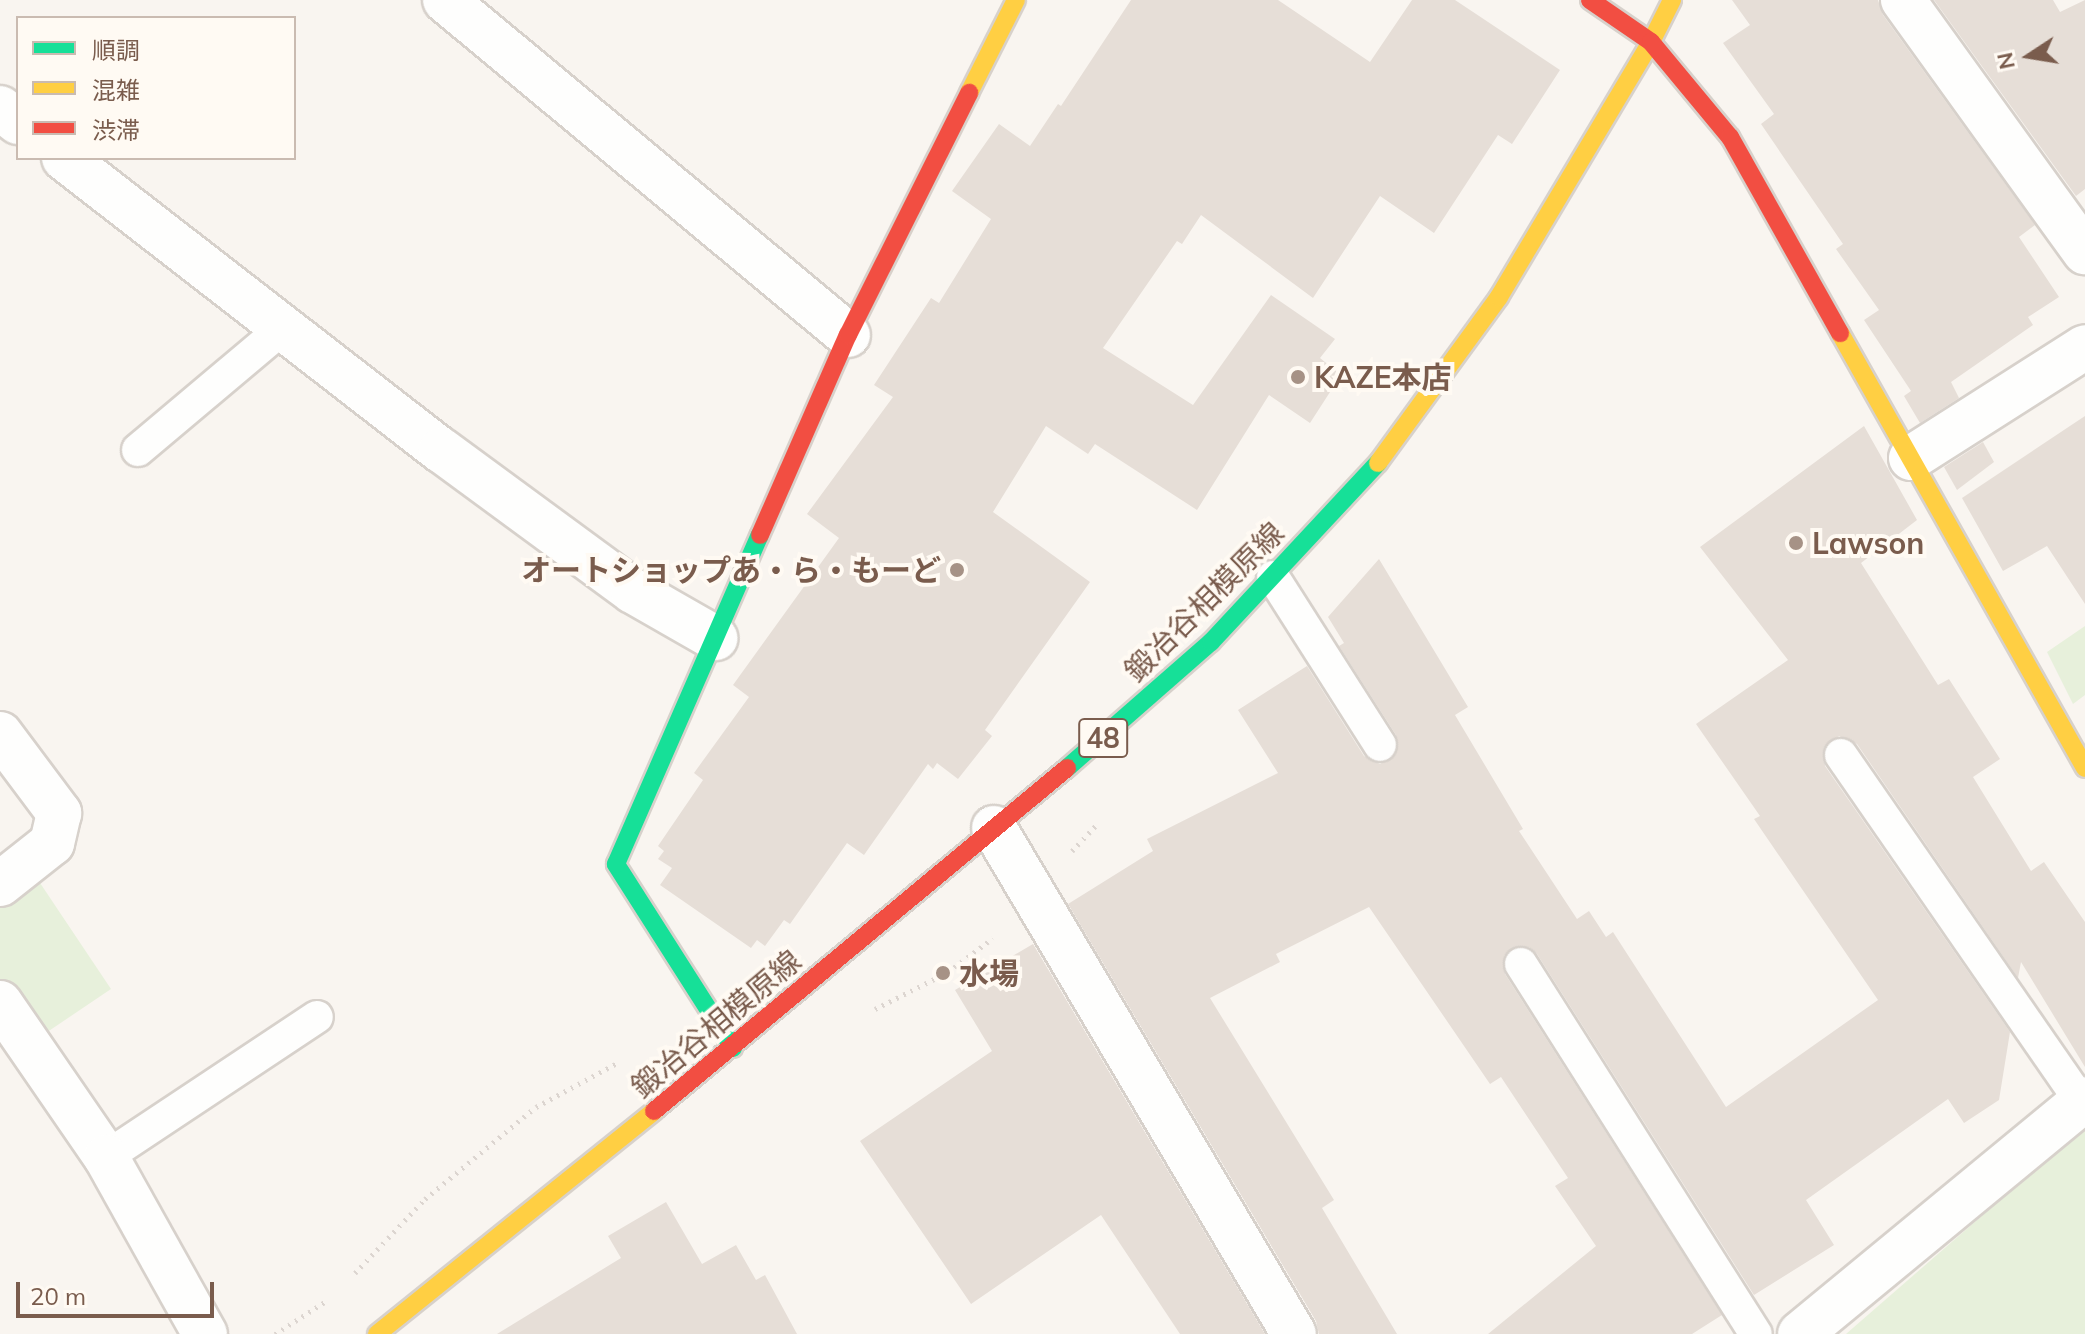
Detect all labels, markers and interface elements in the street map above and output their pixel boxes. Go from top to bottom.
legend [16,16,296,160]
north arrow [1989,16,2069,96]
text: 順調 [92,35,140,65]
text: N [1990,50,2021,72]
text: 混雑 [92,75,140,105]
text: 渋滞 [92,115,140,145]
place label: KAZE本店 [1314,359,1452,395]
marker: KAZE本店 [1289,368,1307,386]
street label: 鍛冶谷相模原線 [1117,515,1291,689]
place label: Lawson [1812,525,1924,561]
marker: Lawson [1787,534,1805,552]
place label: オートショップあ・ら・もーど [521,552,941,588]
marker: オートショップあ・ら・もーど [948,561,966,579]
road number: 48 [1077,714,1129,762]
street label: 鍛冶谷相模原線 [624,943,808,1105]
place label: 水場 [959,955,1019,991]
marker: 水場 [934,964,952,982]
scale bar [20,1266,218,1316]
text: 20 m [30,1281,86,1311]

